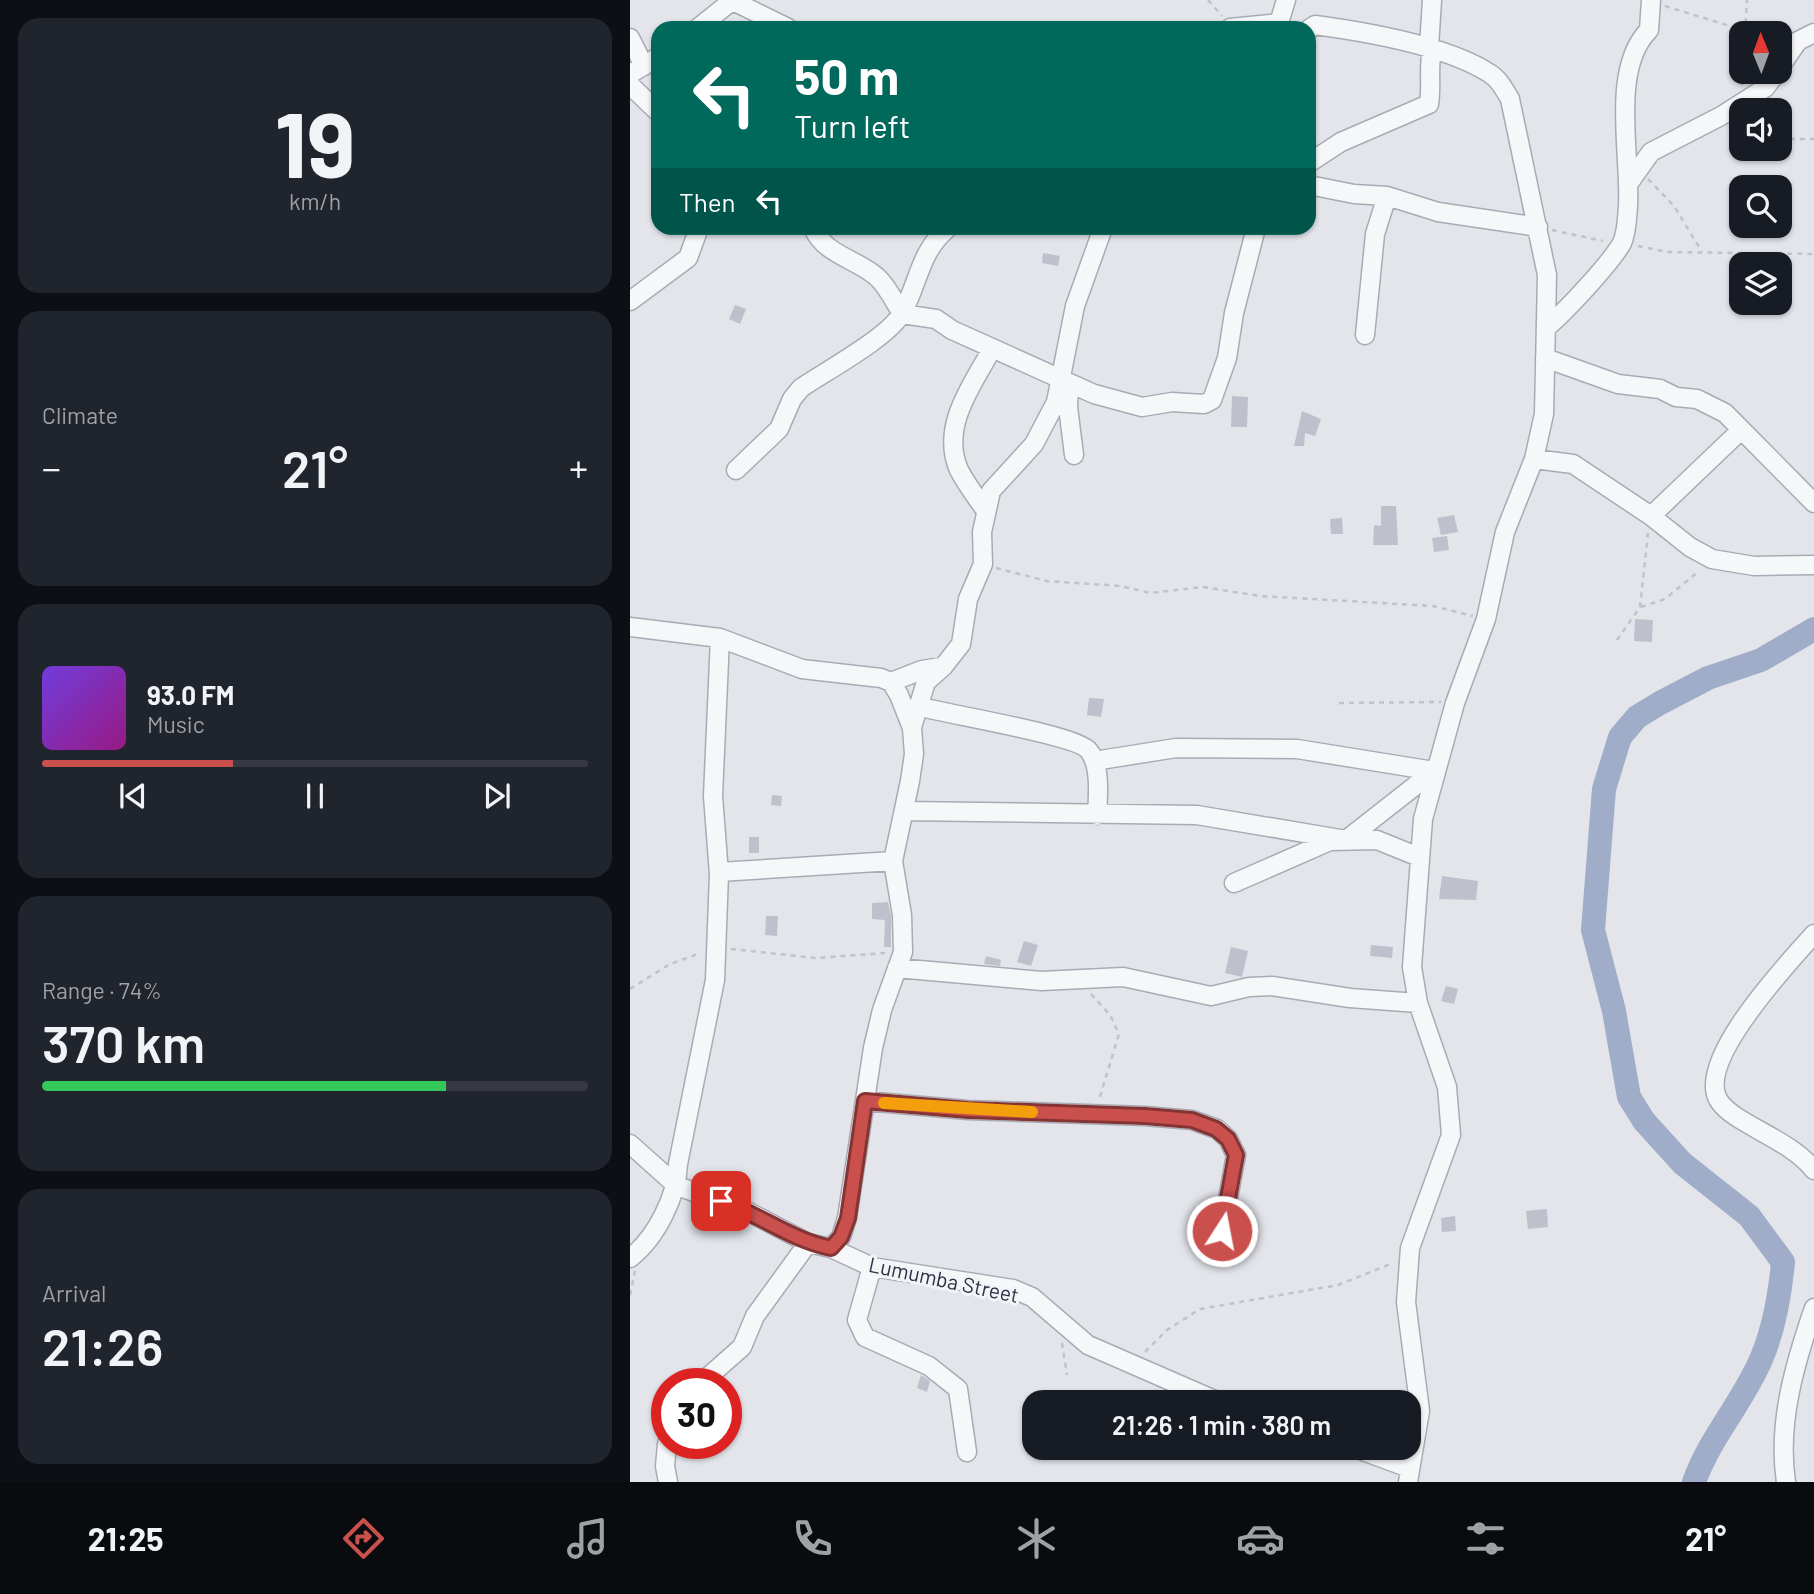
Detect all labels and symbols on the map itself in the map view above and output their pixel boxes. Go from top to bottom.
north arrow [1729,21,1792,84]
pin [691,1171,751,1231]
position arrow [1185,1194,1259,1268]
street label: Lumumba Street [867,1251,1021,1307]
speed limit sign: 30 [651,1368,742,1459]

